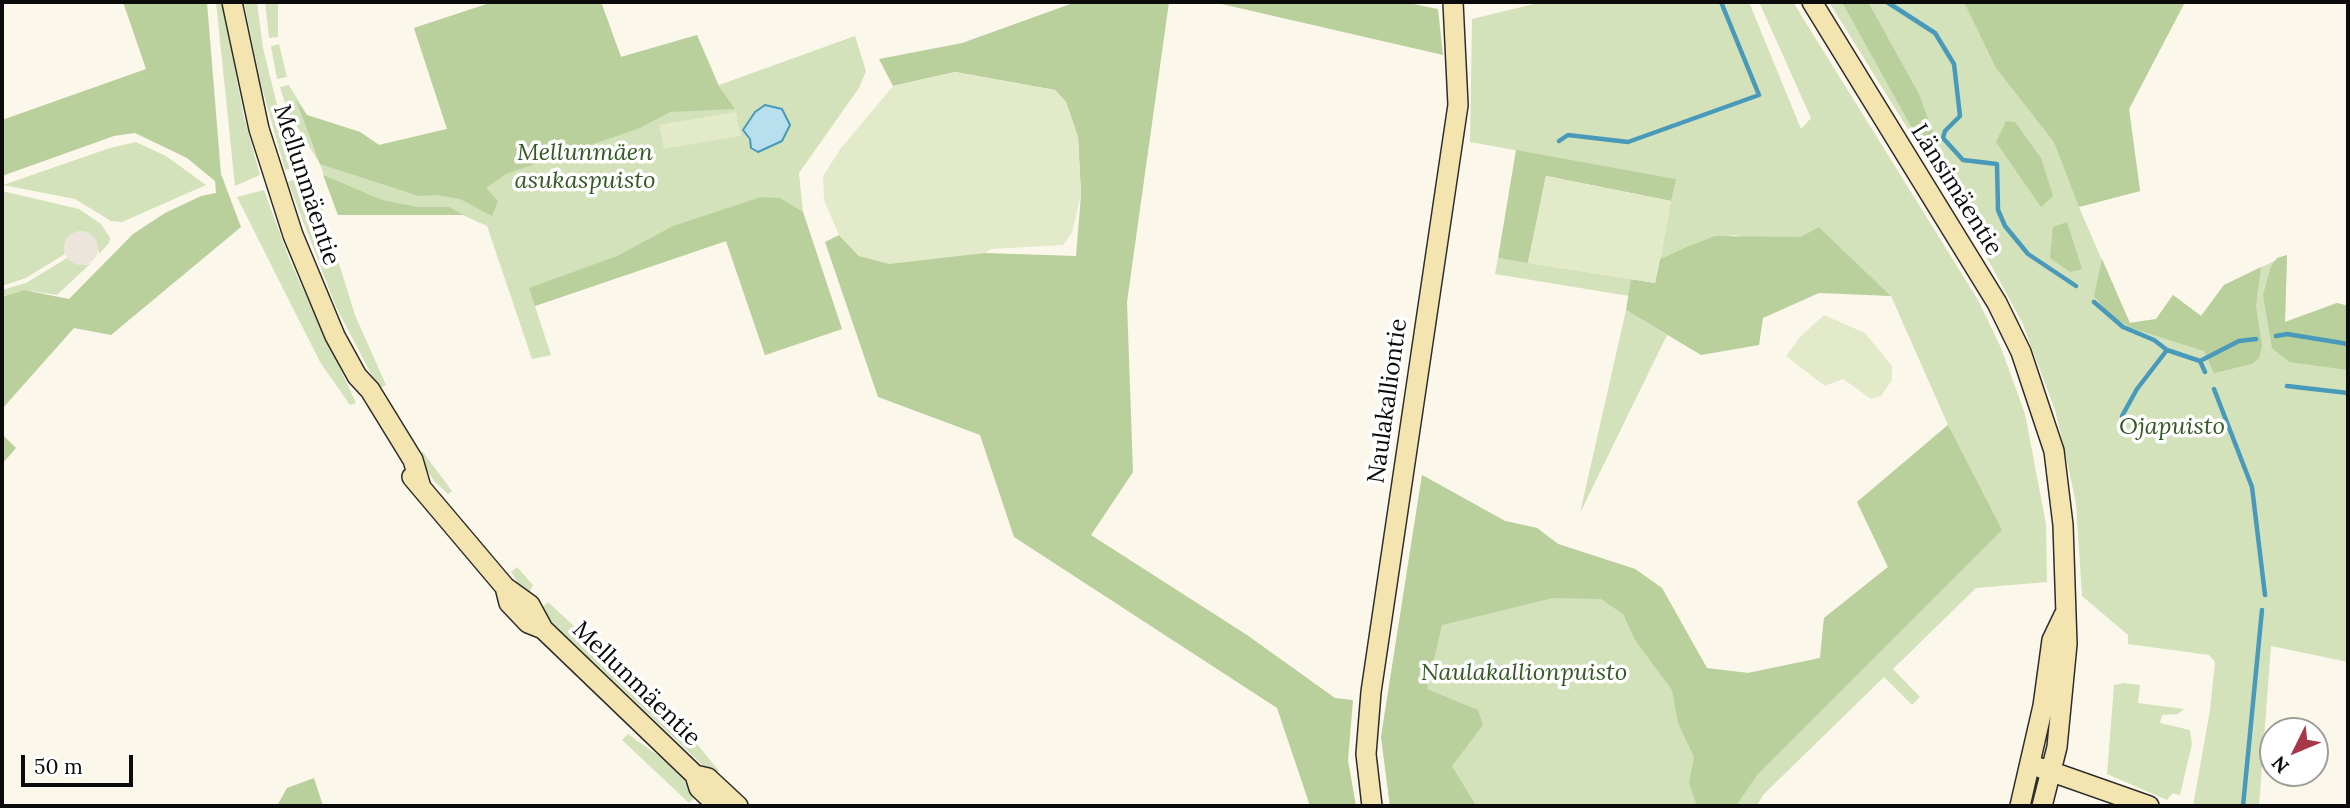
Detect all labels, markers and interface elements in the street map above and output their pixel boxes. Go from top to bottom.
street label: Mellunmäentie [266,101,346,269]
street label: Länsimäentie [1904,119,2008,261]
park label: Mellunmäen asukaspuisto [515,139,655,195]
street label: Naulakalliontie [1362,317,1414,485]
park label: Ojapuisto [2119,413,2225,441]
street label: Mellunmäentie [566,616,706,752]
park label: Naulakallionpuisto [1421,659,1627,687]
north arrow [2259,717,2329,787]
scale bar [24,742,136,786]
text: N [2266,751,2294,779]
text: 50 m [34,753,83,780]

